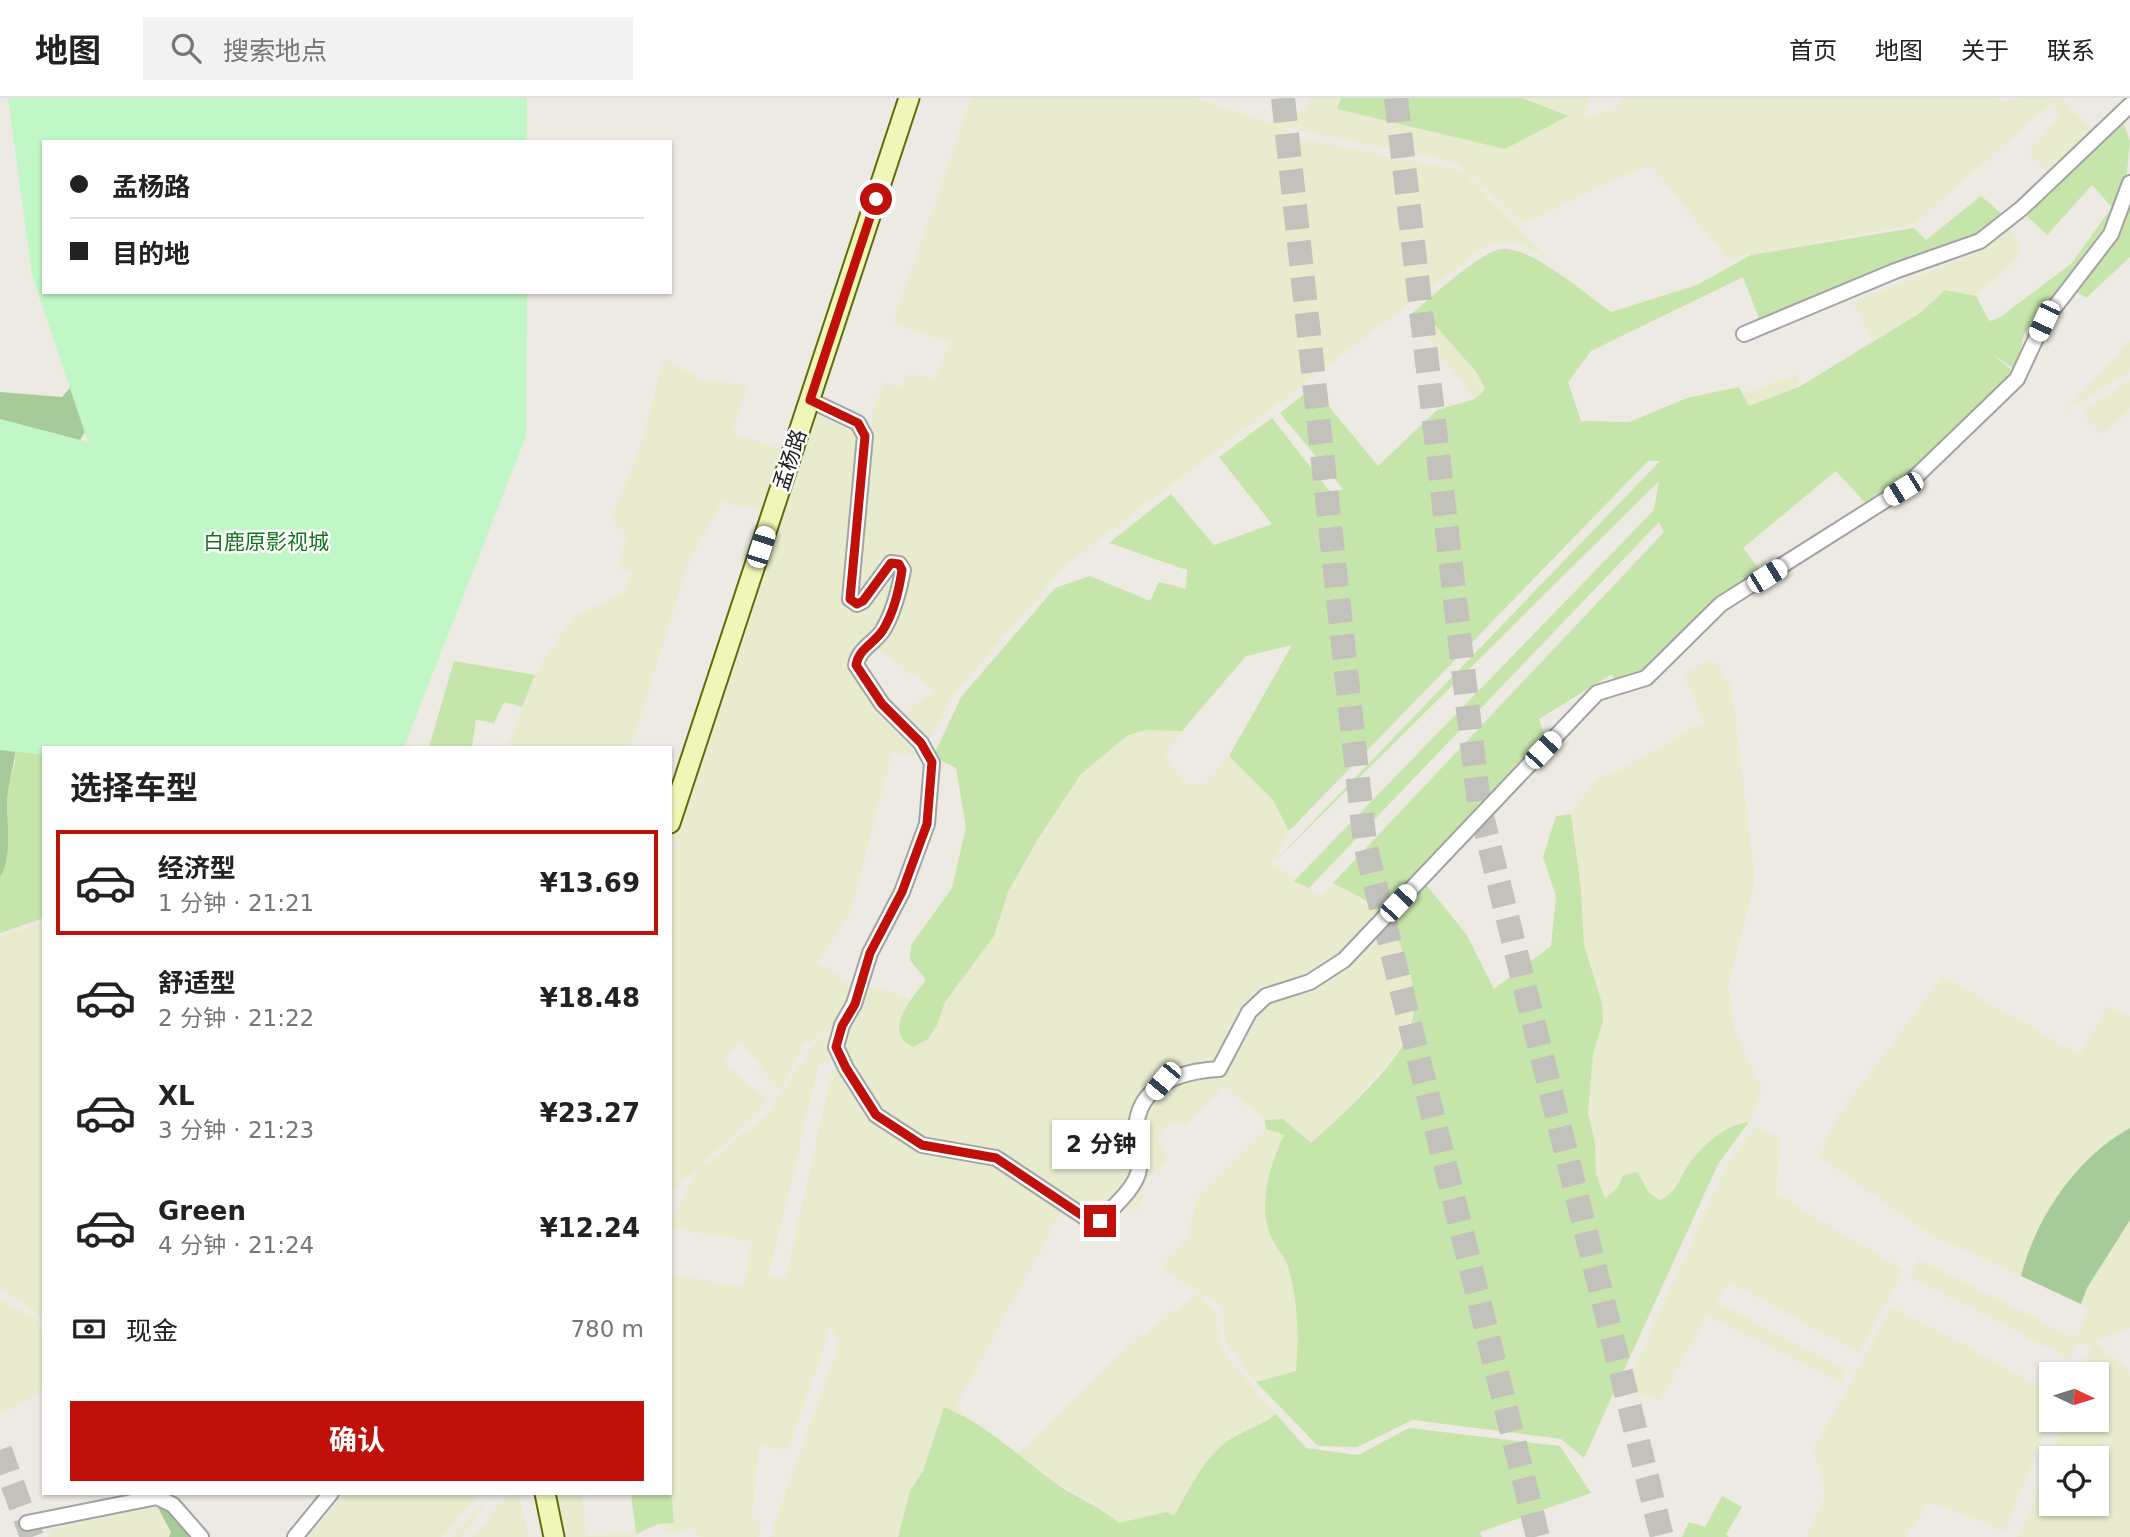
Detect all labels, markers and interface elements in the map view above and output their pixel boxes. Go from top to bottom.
search box [143,17,633,80]
icon: search [167,29,205,67]
text: 地图 [35,31,101,70]
text: 搜索地点 [223,36,327,66]
text: 首页 [1789,37,1837,65]
text: 地图 [1875,37,1923,65]
text: 关于 [1961,37,2009,65]
text: 联系 [2047,37,2095,65]
text: 孟杨路 [112,172,190,202]
route start [860,183,892,215]
text: 目的地 [112,239,190,269]
car [2026,298,2063,344]
street label: 孟杨路 [769,426,811,494]
car [1880,469,1927,509]
car [745,524,778,570]
park label: 白鹿原影视城 [203,530,329,554]
car [1744,556,1791,596]
car [1521,727,1566,773]
text: 选择车型 [70,769,198,807]
icon: car [74,851,137,914]
text: 经济型 [158,853,236,883]
text: ¥13.69 [540,868,640,898]
car [1376,880,1421,926]
text: 1 分钟 · 21:21 [158,890,314,916]
icon: car [74,966,137,1029]
text: 舒适型 [158,968,236,998]
text: ¥18.48 [540,983,640,1013]
text: 2 分钟 · 21:22 [158,1005,314,1031]
car [1142,1058,1185,1104]
icon: car [74,1081,137,1144]
text: XL [158,1081,195,1111]
text: ¥23.27 [540,1098,640,1128]
text: 3 分钟 · 21:23 [158,1117,314,1143]
callout: 2 分钟 [1051,1119,1149,1168]
text: 2 分钟 [1066,1131,1136,1157]
icon: car [74,1196,137,1259]
text: Green [158,1196,246,1226]
route end [1084,1205,1116,1237]
text: ¥12.24 [540,1213,640,1243]
text: 4 分钟 · 21:24 [158,1232,314,1258]
icon: cash [70,1310,108,1348]
text: 现金 [126,1316,178,1346]
text: 780 m [570,1316,644,1342]
north arrow [2039,1362,2109,1432]
map controls [2039,1362,2109,1516]
button: 确认 [70,1401,644,1481]
button: locate [2039,1446,2109,1516]

